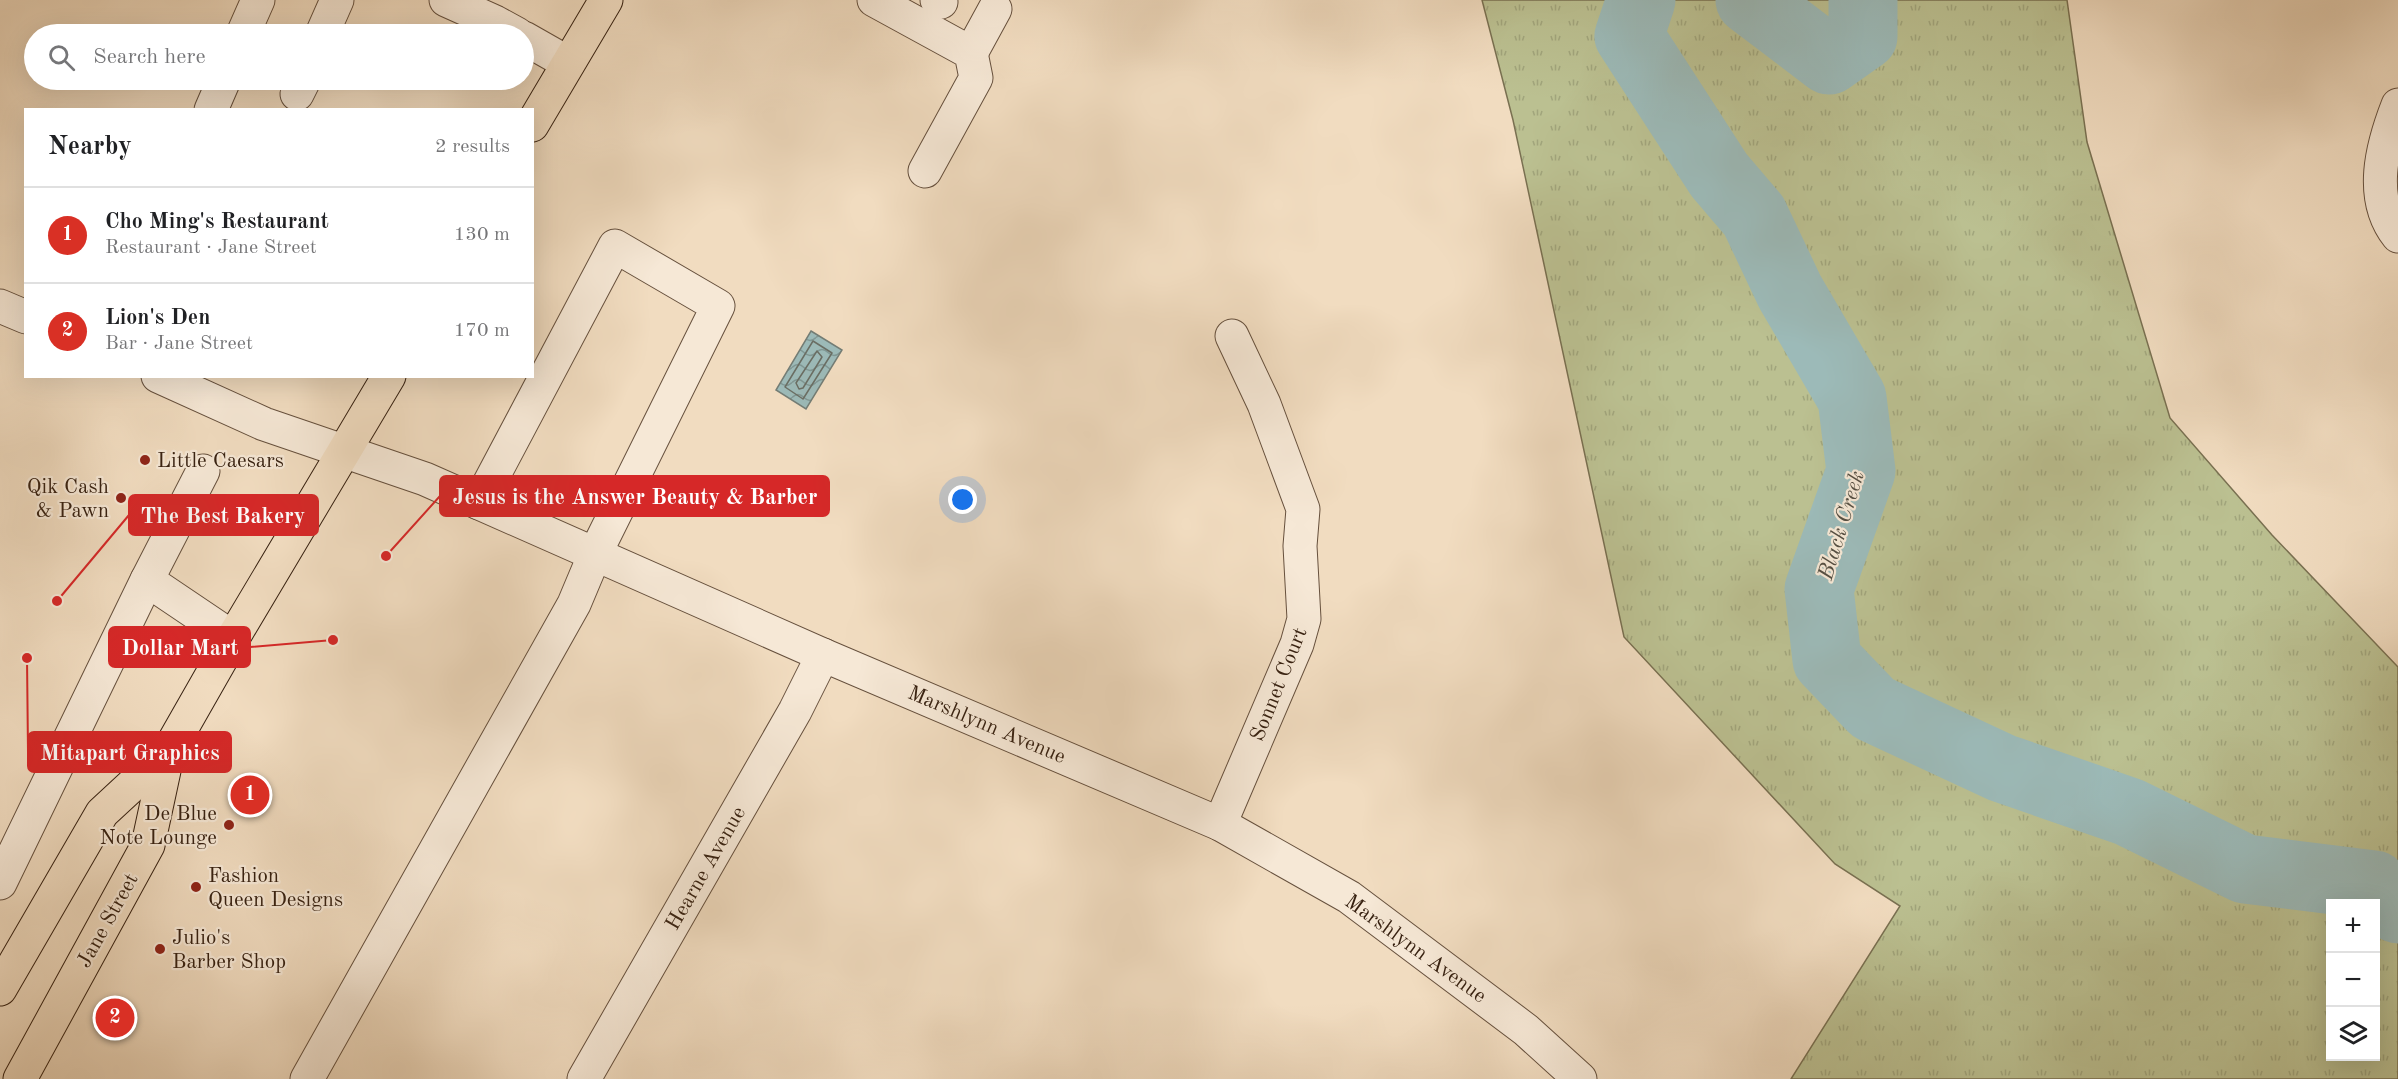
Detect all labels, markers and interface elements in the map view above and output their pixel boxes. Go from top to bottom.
search box [24,24,534,90]
icon: search [45,41,78,74]
text: Search here [93,46,206,68]
text: Nearby [48,134,132,160]
text: 2 results [435,137,510,157]
text: Cho Ming's Restaurant [105,211,329,233]
text: 1 [62,225,73,245]
text: 130 m [454,225,510,245]
text: Restaurant · Jane Street [105,238,317,258]
text: Lion's Den [105,307,210,329]
text: 2 [62,321,73,341]
text: 170 m [454,321,510,341]
text: Bar · Jane Street [105,334,253,354]
place label: Little Caesars [157,451,284,472]
marker: Little Caesars [138,453,152,467]
water label: Black Creek [1815,468,1869,584]
callout: Jesus is the Answer Beauty & Barber [440,476,829,516]
place label: Qik Cash & Pawn [27,477,109,522]
your location [948,485,977,514]
text: Jesus is the Answer Beauty & Barber [453,487,817,509]
marker: Qik Cash & Pawn [114,491,128,505]
callout: The Best Bakery [129,495,318,535]
text: The Best Bakery [141,506,305,528]
street label: Sonnet Court [1247,625,1312,744]
callout: Dollar Mart [109,627,250,667]
text: Dollar Mart [121,638,239,660]
street label: Marshlynn Avenue [904,683,1068,768]
callout: Mitapart Graphics [28,732,231,772]
text: Mitapart Graphics [40,743,220,765]
pin: 1 [230,772,270,818]
street label: Hearne Avenue [663,803,750,934]
place label: De Blue Note Lounge [99,804,217,849]
marker: De Blue Note Lounge [222,818,236,832]
place label: Fashion Queen Designs [208,866,343,911]
street label: Jane Street [74,870,143,971]
marker: Fashion Queen Designs [189,880,203,894]
street label: Marshlynn Avenue [1341,891,1490,1007]
map controls [2326,899,2380,1061]
button: + [2326,899,2380,953]
place label: Julio's Barber Shop [172,928,286,973]
marker: Julio's Barber Shop [153,942,167,956]
button: − [2326,953,2380,1007]
pin: 2 [96,996,134,1040]
button: layers [2326,1007,2380,1061]

